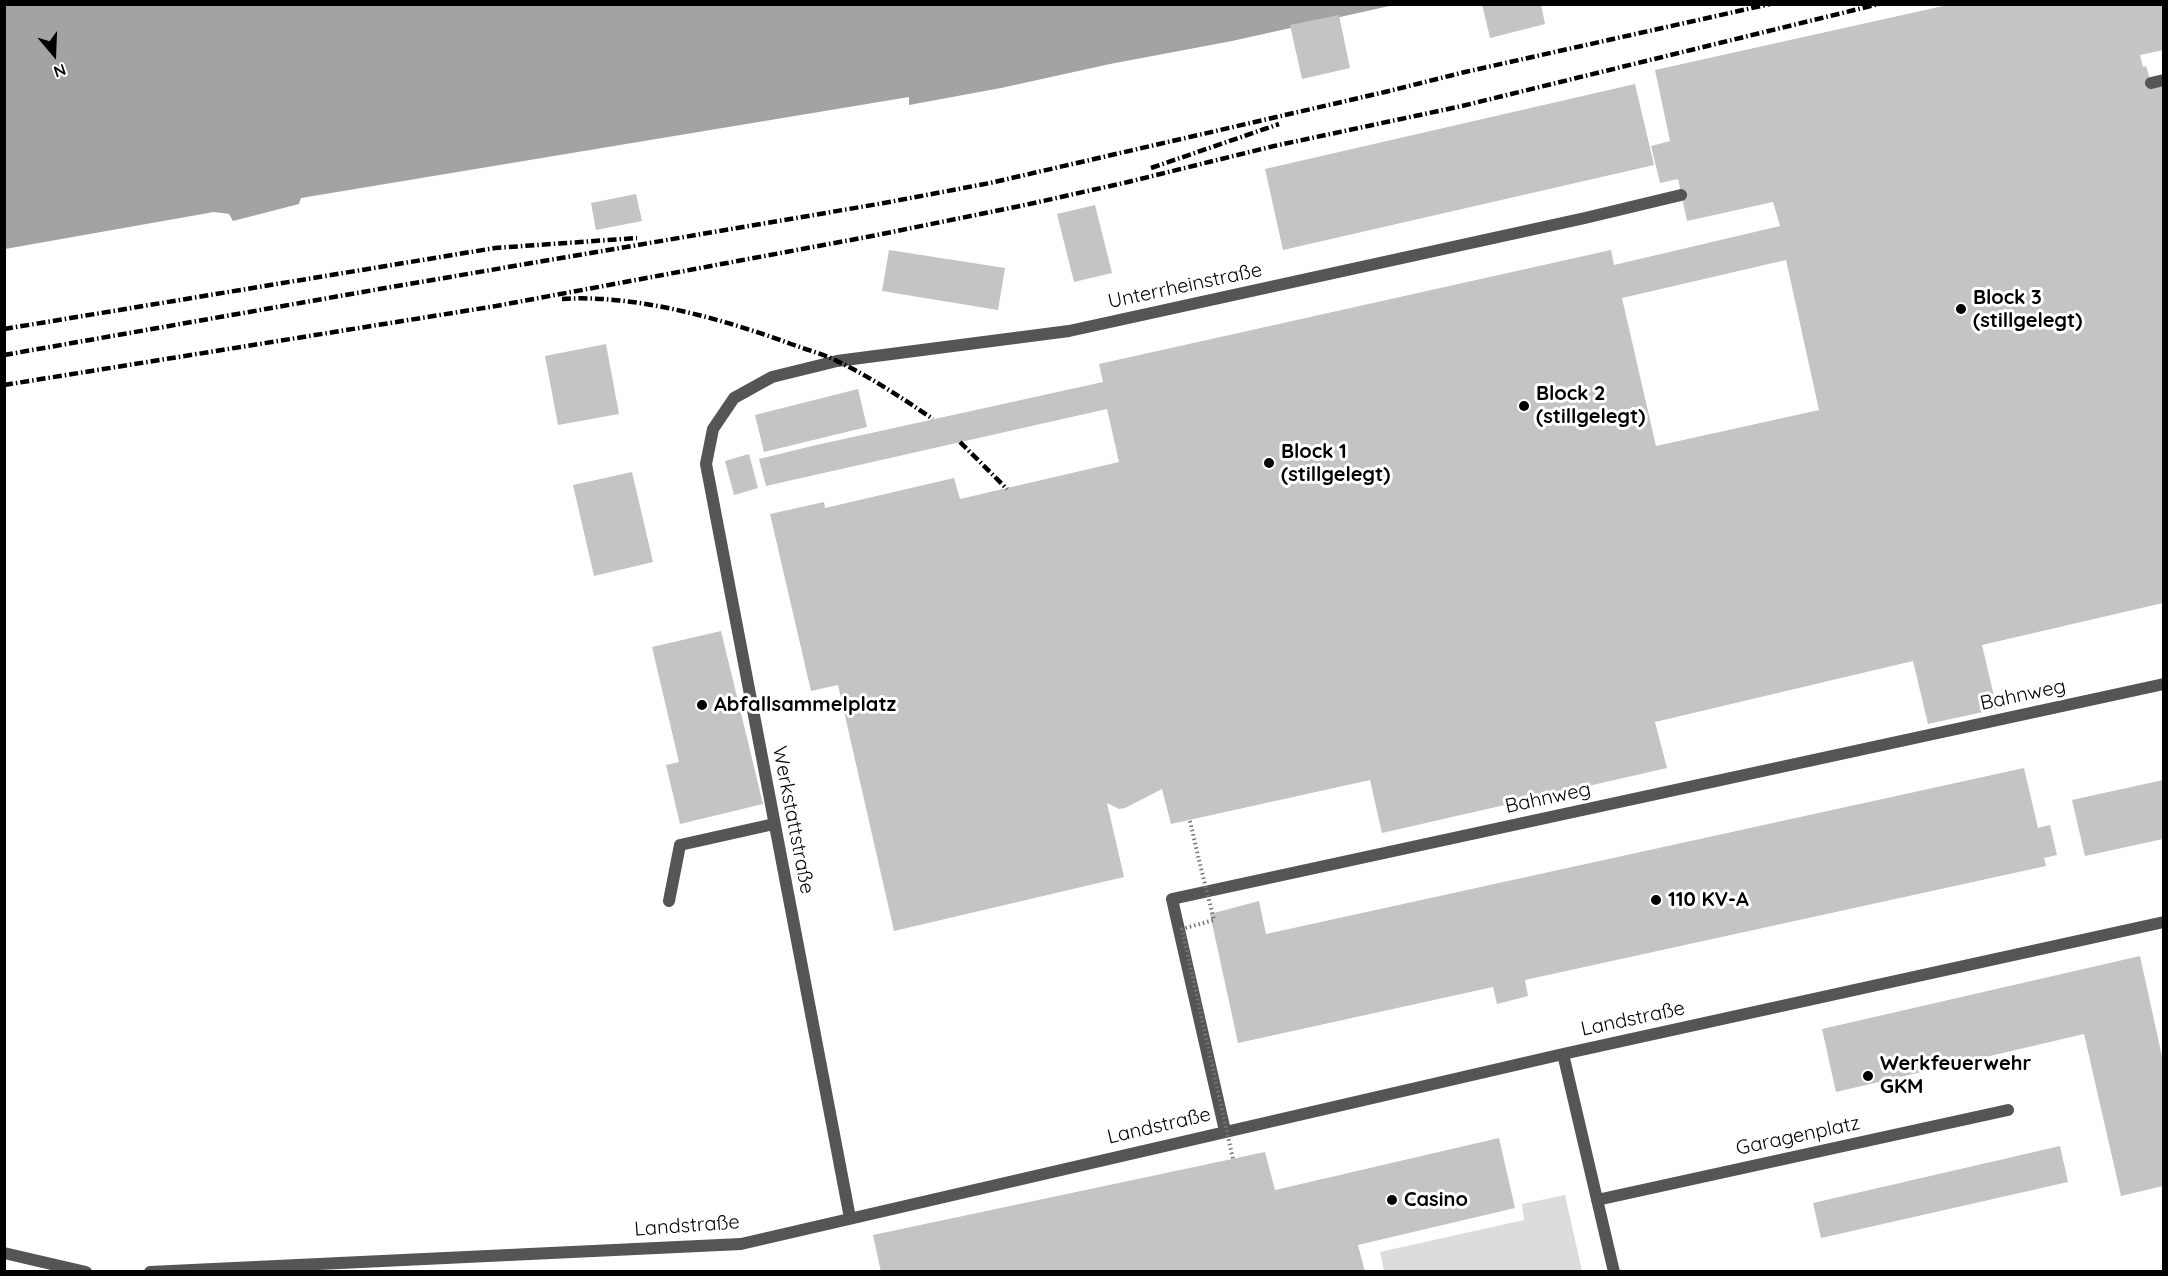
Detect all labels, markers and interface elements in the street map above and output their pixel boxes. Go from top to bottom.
north arrow [24,24,84,84]
text: N [51,60,69,82]
street label: Unterrheinstraße [1106,258,1264,314]
place label: Block 3 (stillgelegt) [1973,286,2082,333]
marker: Block 3 (stillgelegt) [1954,302,1968,316]
place label: Block 2 (stillgelegt) [1536,382,1645,429]
marker: Block 2 (stillgelegt) [1517,399,1531,413]
place label: Block 1 (stillgelegt) [1281,440,1390,487]
marker: Block 1 (stillgelegt) [1262,456,1276,470]
street label: Bahnweg [1978,674,2068,716]
place label: Abfallsammelplatz [714,693,896,717]
marker: Abfallsammelplatz [695,698,709,712]
street label: Werkstattstraße [767,744,819,896]
street label: Bahnweg [1503,777,1593,819]
place label: 110 KV-A [1668,888,1749,912]
marker: 110 KV-A [1649,893,1663,907]
street label: Landstraße [1579,996,1687,1042]
place label: Werkfeuerwehr GKM [1880,1052,2031,1099]
marker: Werkfeuerwehr GKM [1861,1069,1875,1083]
street label: Landstraße [1105,1102,1213,1150]
street label: Garagenplatz [1734,1111,1862,1161]
place label: Casino [1404,1188,1468,1212]
marker: Casino [1385,1193,1399,1207]
street label: Landstraße [633,1210,741,1242]

